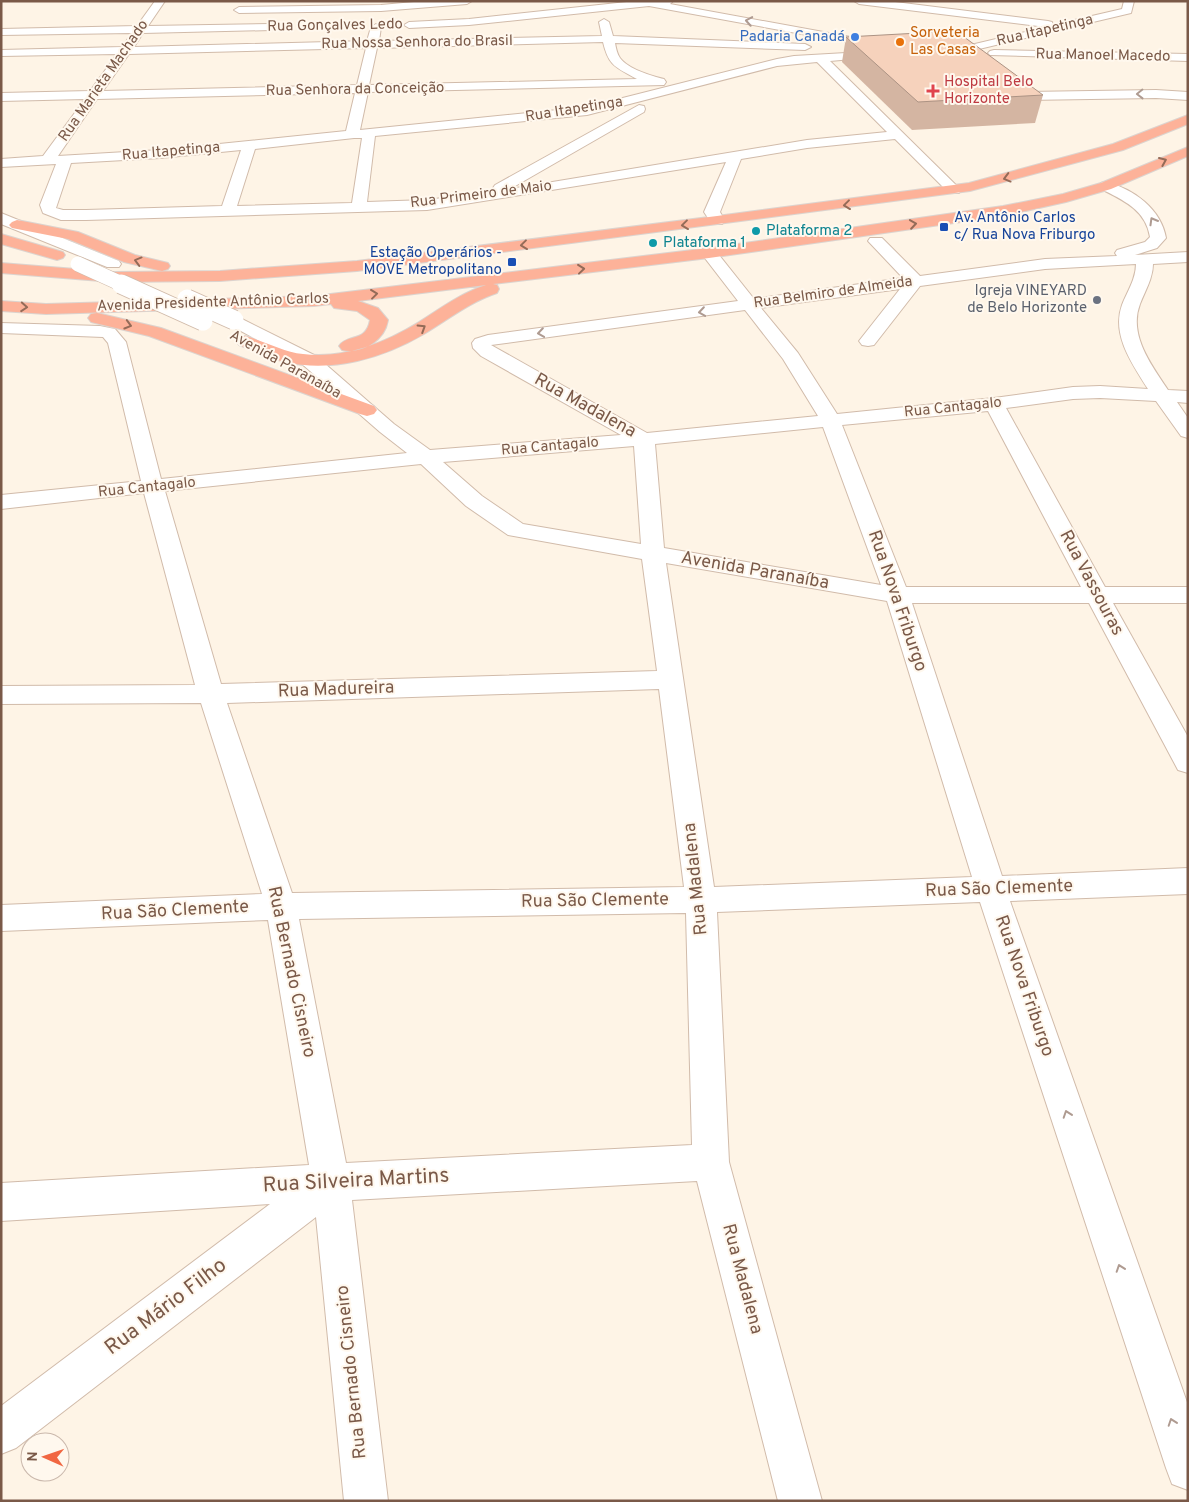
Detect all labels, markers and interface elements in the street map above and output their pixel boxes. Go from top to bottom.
street label: Rua Itapetinga [995,11,1095,51]
street label: Rua Gonçalves Ledo [267,15,403,37]
street label: Rua Marieta Machado [55,16,153,146]
one-way arrow [744,16,753,27]
place label: Sorveteria Las Casas [910,24,980,60]
place label: Padaria Canadá [739,28,845,47]
marker: Padaria Canadá [849,31,861,43]
street label: Rua Nossa Senhora do Brasil [321,32,513,54]
marker: Sorveteria Las Casas [894,36,906,48]
street label: Rua Manoel Macedo [1035,45,1171,67]
place label: Hospital Belo Horizonte [944,73,1033,109]
street label: Rua Senhora da Conceição [265,79,445,101]
marker: Hospital Belo Horizonte [926,84,940,98]
one-way arrow [1136,89,1144,100]
street label: Rua Itapetinga [524,93,624,127]
street label: Rua Itapetinga [121,138,221,166]
one-way arrow [1158,157,1167,168]
one-way arrow [1003,172,1011,182]
street label: Rua Primeiro de Maio [409,177,553,213]
one-way arrow [842,199,851,209]
place label: Av. Antônio Carlos c/ Rua Nova Friburgo [954,209,1095,245]
one-way arrow [1149,218,1159,227]
one-way arrow [681,219,689,230]
one-way arrow [910,219,918,230]
marker: Av. Antônio Carlos c/ Rua Nova Friburgo [938,221,950,233]
place label: Plataforma 2 [766,222,853,241]
marker: Plataforma 2 [750,225,762,237]
place label: Plataforma 1 [663,234,746,253]
marker: Plataforma 1 [647,237,659,249]
one-way arrow [520,239,528,250]
place label: Estação Operários - MOVE Metropolitano [364,244,502,280]
one-way arrow [133,256,142,267]
marker: Estação Operários - MOVE Metropolitano [506,256,518,268]
one-way arrow [577,264,585,275]
street label: Rua Belmiro de Almeida [752,272,914,314]
place label: Igreja VINEYARD de Belo Horizonte [967,282,1087,318]
street label: Avenida Presidente Antônio Carlos [97,289,329,317]
one-way arrow [370,289,378,300]
marker: Igreja VINEYARD de Belo Horizonte [1091,294,1103,306]
one-way arrow [20,302,28,313]
one-way arrow [698,306,707,316]
one-way arrow [123,319,132,329]
one-way arrow [416,324,425,334]
street label: Avenida Paranaíba [226,326,344,404]
one-way arrow [537,327,545,338]
street label: Rua Madalena [530,369,640,443]
street label: Rua Cantagalo [903,393,1003,423]
street label: Rua Cantagalo [500,433,600,461]
street label: Rua Cantagalo [97,473,197,503]
street label: Rua Vassouras [1054,526,1128,640]
street label: Rua Nova Friburgo [862,527,932,675]
street label: Avenida Paranaíba [679,547,831,595]
street label: Rua Madureira [277,676,395,704]
street label: Rua Madalena [679,822,713,936]
street label: Rua São Clemente [925,875,1073,903]
street label: Rua Bernado Cisneiro [262,884,320,1060]
street label: Rua São Clemente [521,888,669,914]
street label: Rua São Clemente [101,896,249,926]
street label: Rua Nova Friburgo [989,912,1059,1060]
one-way arrow [1063,1110,1073,1119]
street label: Rua Silveira Martins [262,1163,450,1199]
street label: Rua Madalena [716,1221,768,1337]
street label: Rua Mário Filho [100,1252,232,1362]
one-way arrow [1115,1264,1125,1273]
street label: Rua Bernado Cisneiro [331,1284,373,1460]
one-way arrow [1168,1418,1178,1426]
north arrow [20,1432,70,1482]
text: N [25,1451,42,1462]

